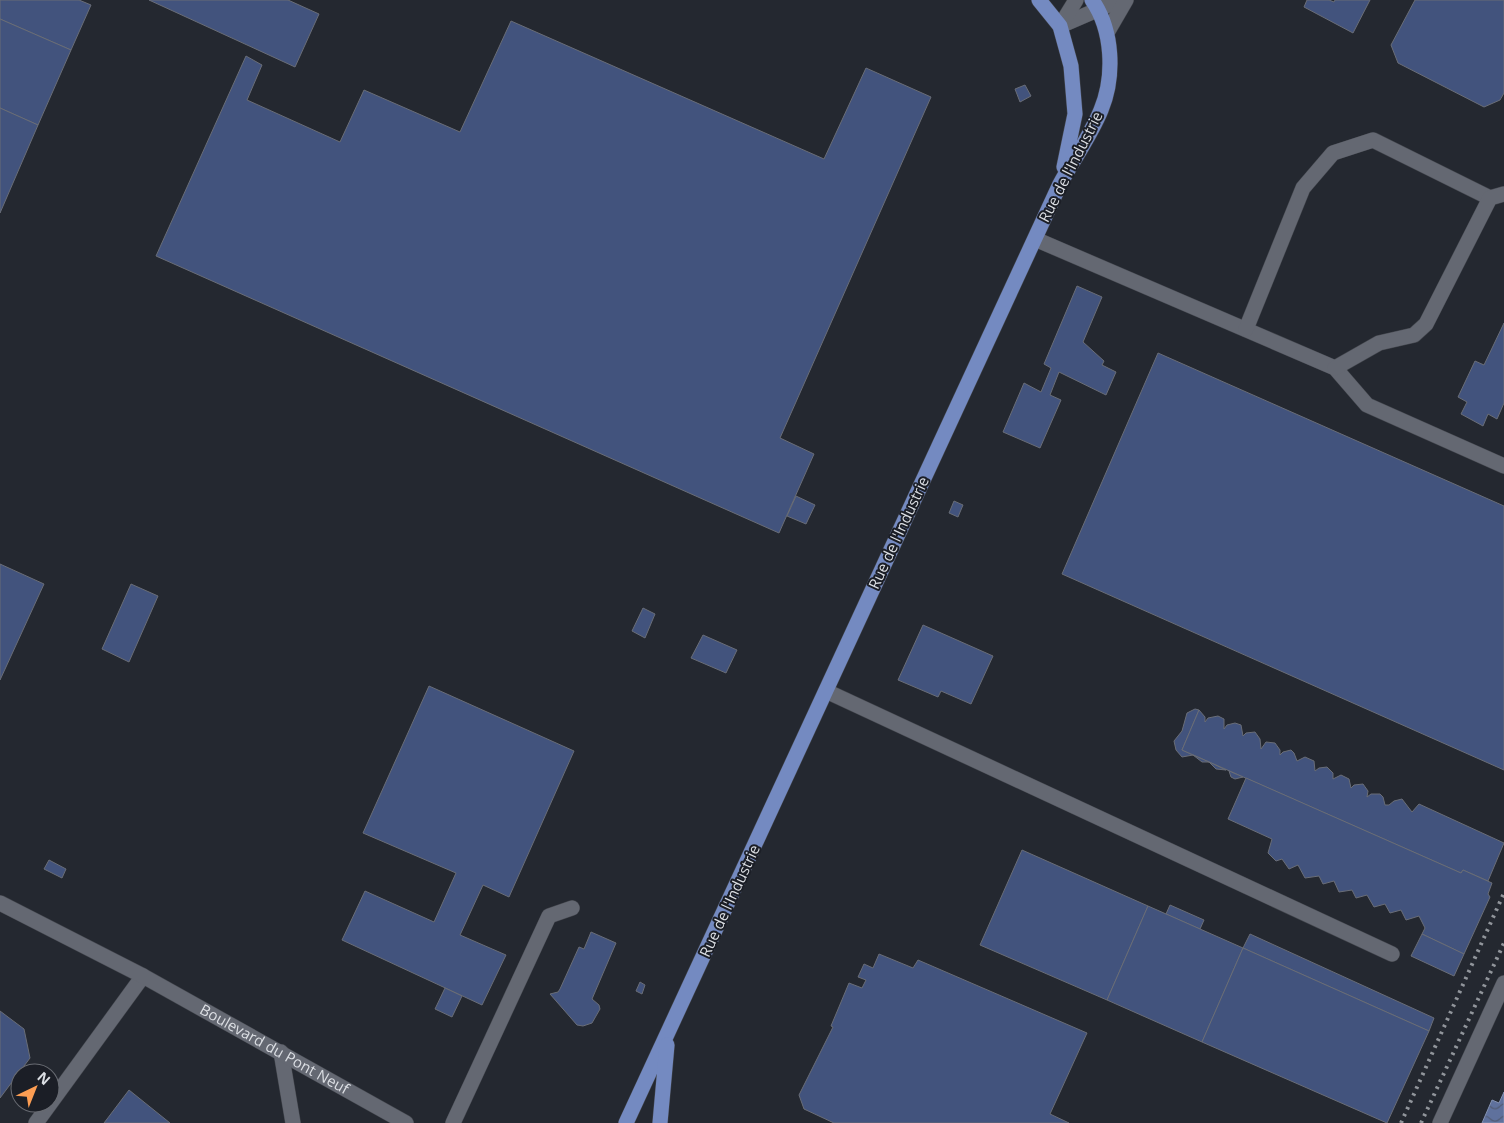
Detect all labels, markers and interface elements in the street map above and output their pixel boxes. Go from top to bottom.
street label: Rue de l'Industrie [1034,108,1107,225]
street label: Rue de l'Industrie [863,473,933,592]
street label: Rue de l'Industrie [694,841,764,960]
street label: Boulevard du Pont Neuf [197,999,354,1099]
north arrow [10,1063,60,1113]
text: N [34,1067,55,1089]

